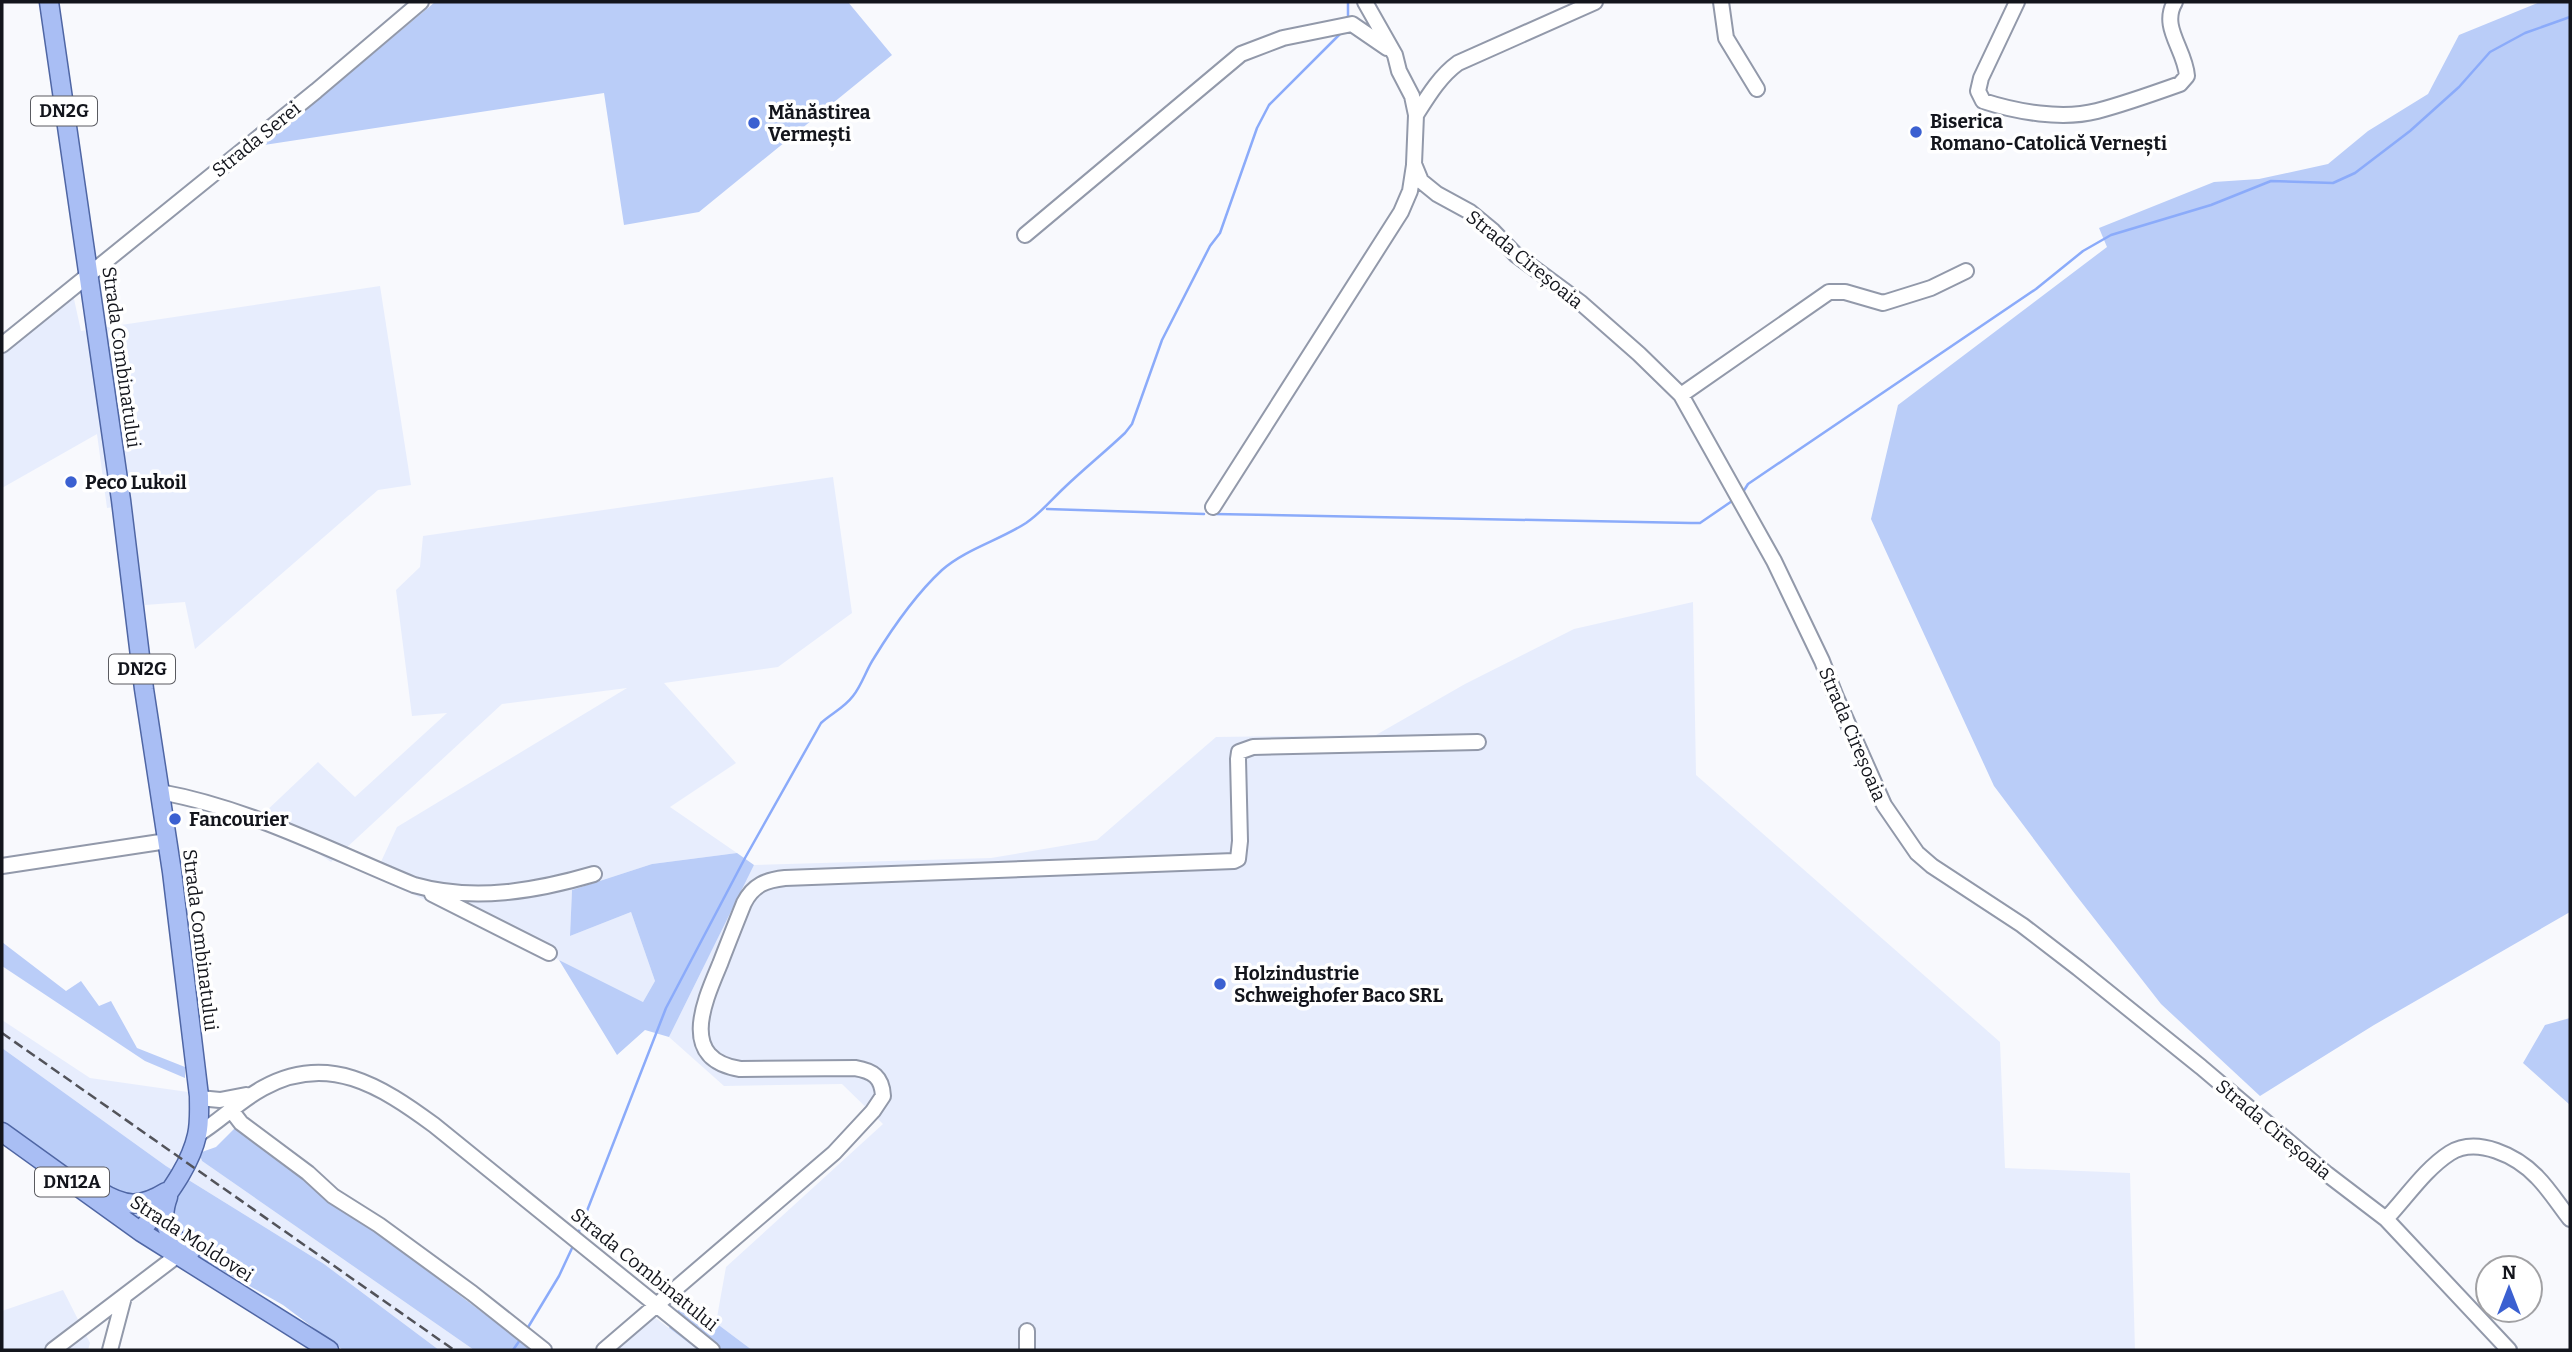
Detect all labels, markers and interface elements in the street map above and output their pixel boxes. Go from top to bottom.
road number: DN2G [31,96,97,126]
street label: Strada Serei [208,97,305,182]
place label: Mănăstirea Vermești [768,101,871,148]
place label: Biserica Romano-Catolică Vernești [1930,110,2167,157]
marker: Mănăstirea Vermești [746,115,762,131]
marker: Biserica Romano-Catolică Vernești [1908,124,1924,140]
street label: Strada Cireșoaia [1462,205,1588,314]
street label: Strada Combinatului [97,265,146,450]
place label: Peco Lukoil [85,471,187,494]
marker: Peco Lukoil [63,474,79,490]
road number: DN2G [109,654,175,684]
street label: Strada Cireșoaia [1814,664,1891,805]
place label: Fancourier [189,808,289,831]
marker: Fancourier [167,811,183,827]
street label: Strada Combinatului [178,848,223,1033]
place label: Holzindustrie Schweighofer Baco SRL [1234,962,1444,1007]
marker: Holzindustrie Schweighofer Baco SRL [1212,976,1228,992]
street label: Strada Cireșoaia [2211,1074,2337,1185]
road number: DN12A [35,1168,109,1196]
street label: Strada Moldovei [126,1190,258,1287]
street label: Strada Combinatului [566,1203,723,1336]
north arrow [2474,1254,2544,1324]
text: N [2502,1261,2517,1284]

